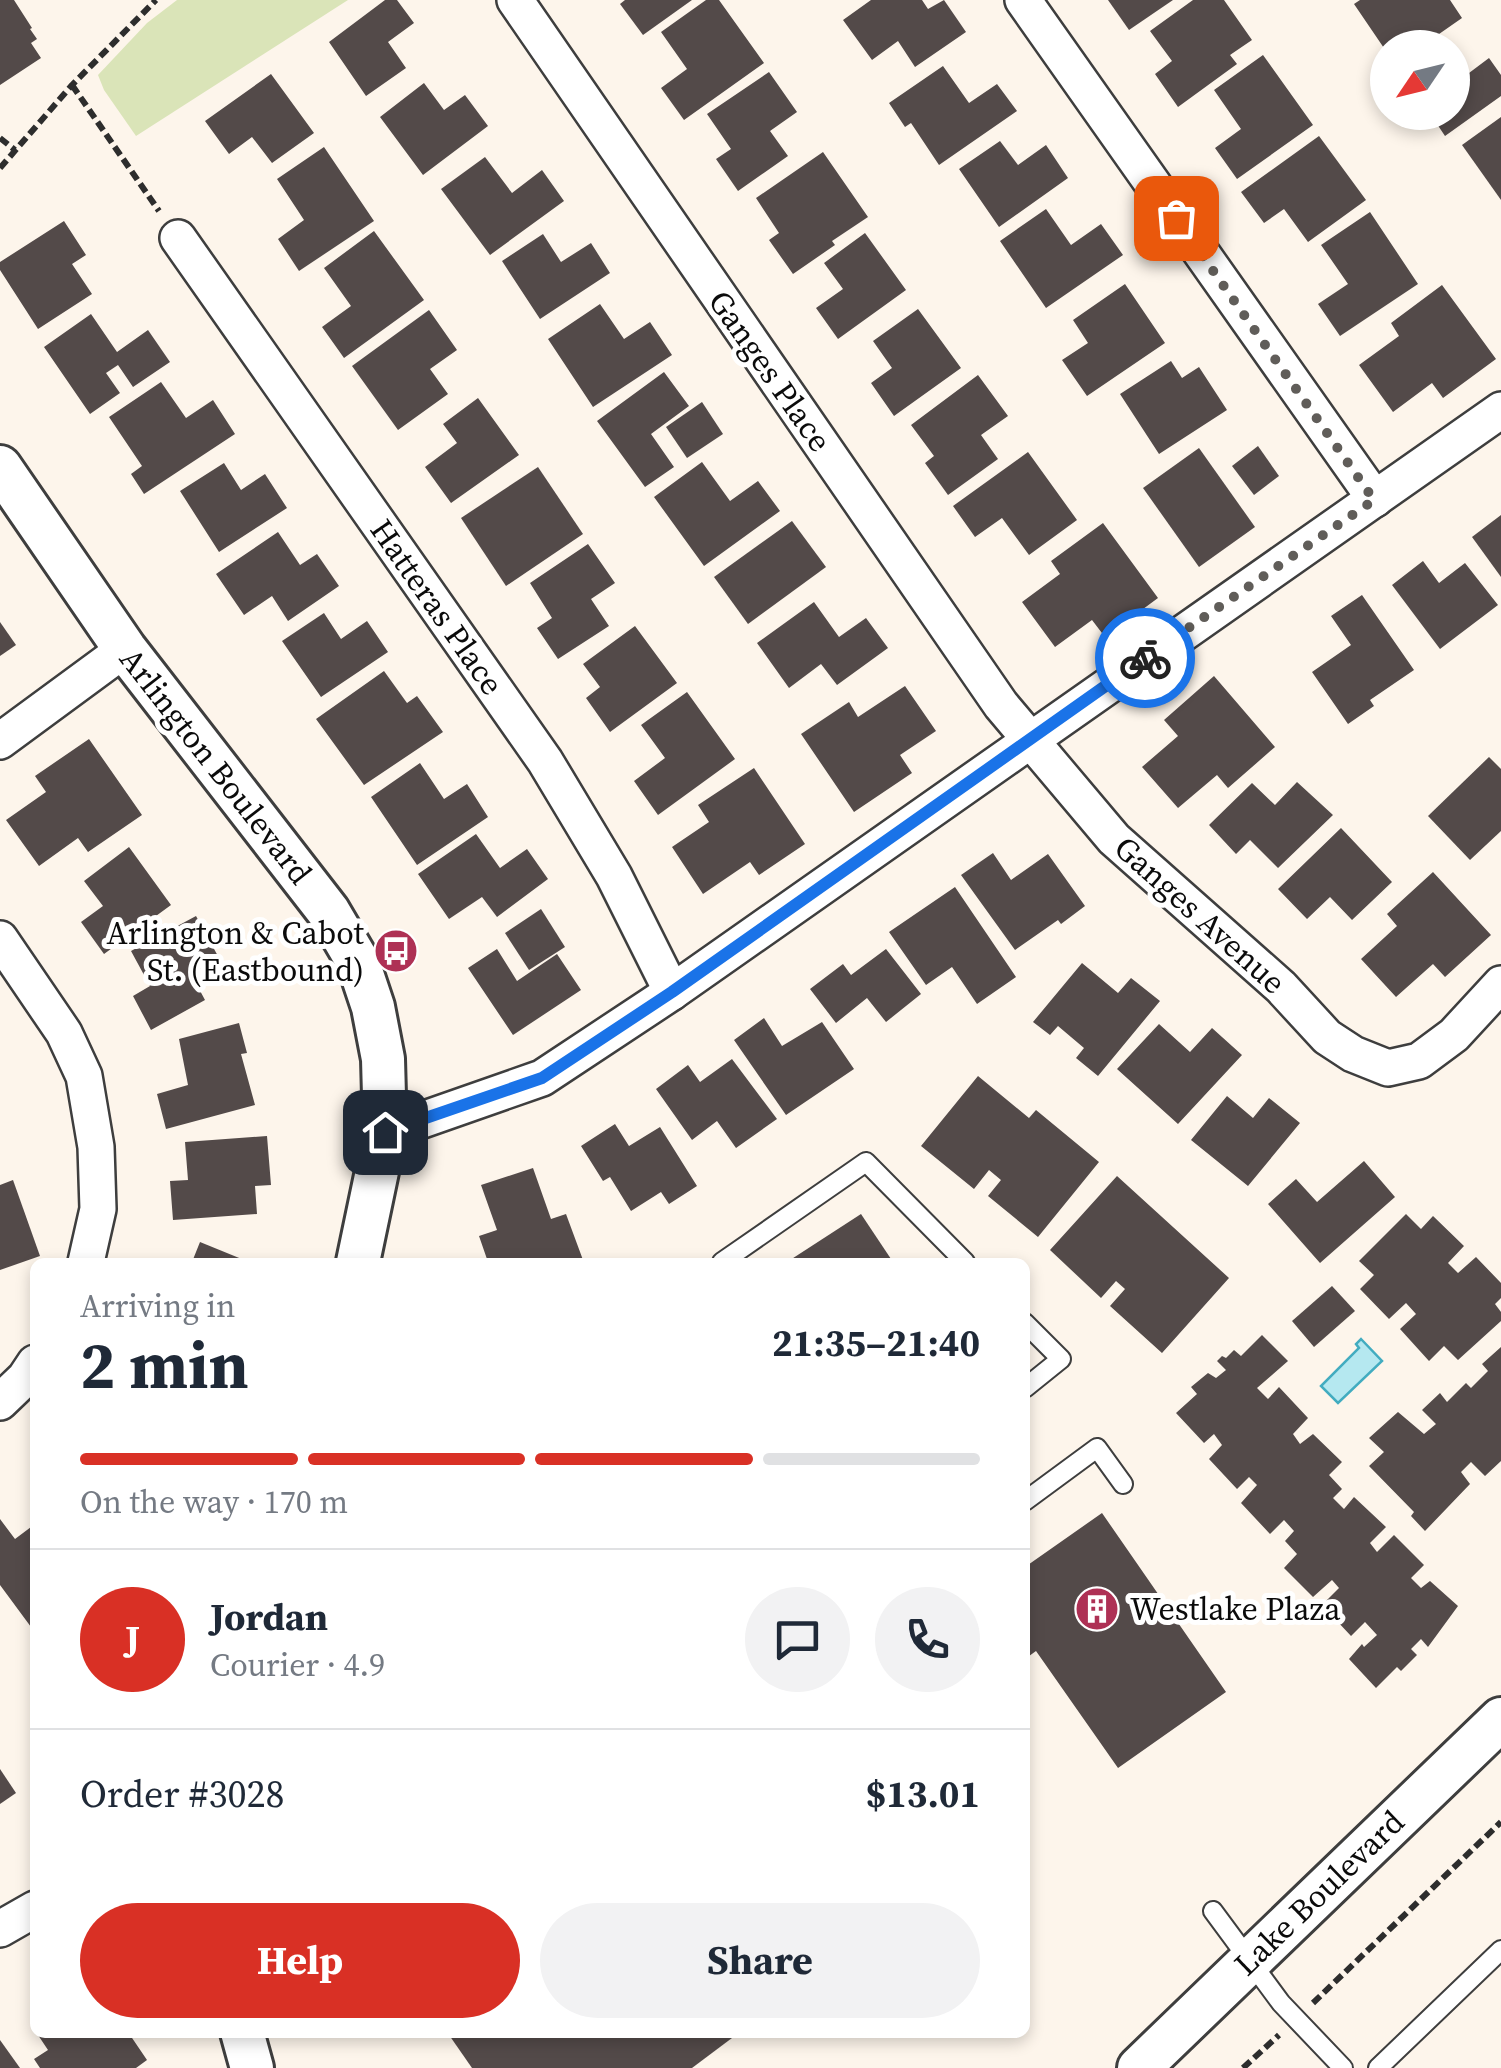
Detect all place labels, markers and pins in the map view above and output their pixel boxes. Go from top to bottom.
pin [1134,176,1219,261]
place label: Arlington & Cabot St. (Eastbound) [107,911,365,992]
bus stop icon: Arlington & Cabot St. (Eastbound) [373,928,419,974]
pin [343,1090,428,1175]
building icon: Westlake Plaza [1074,1586,1120,1632]
place label: Westlake Plaza [1130,1587,1341,1631]

